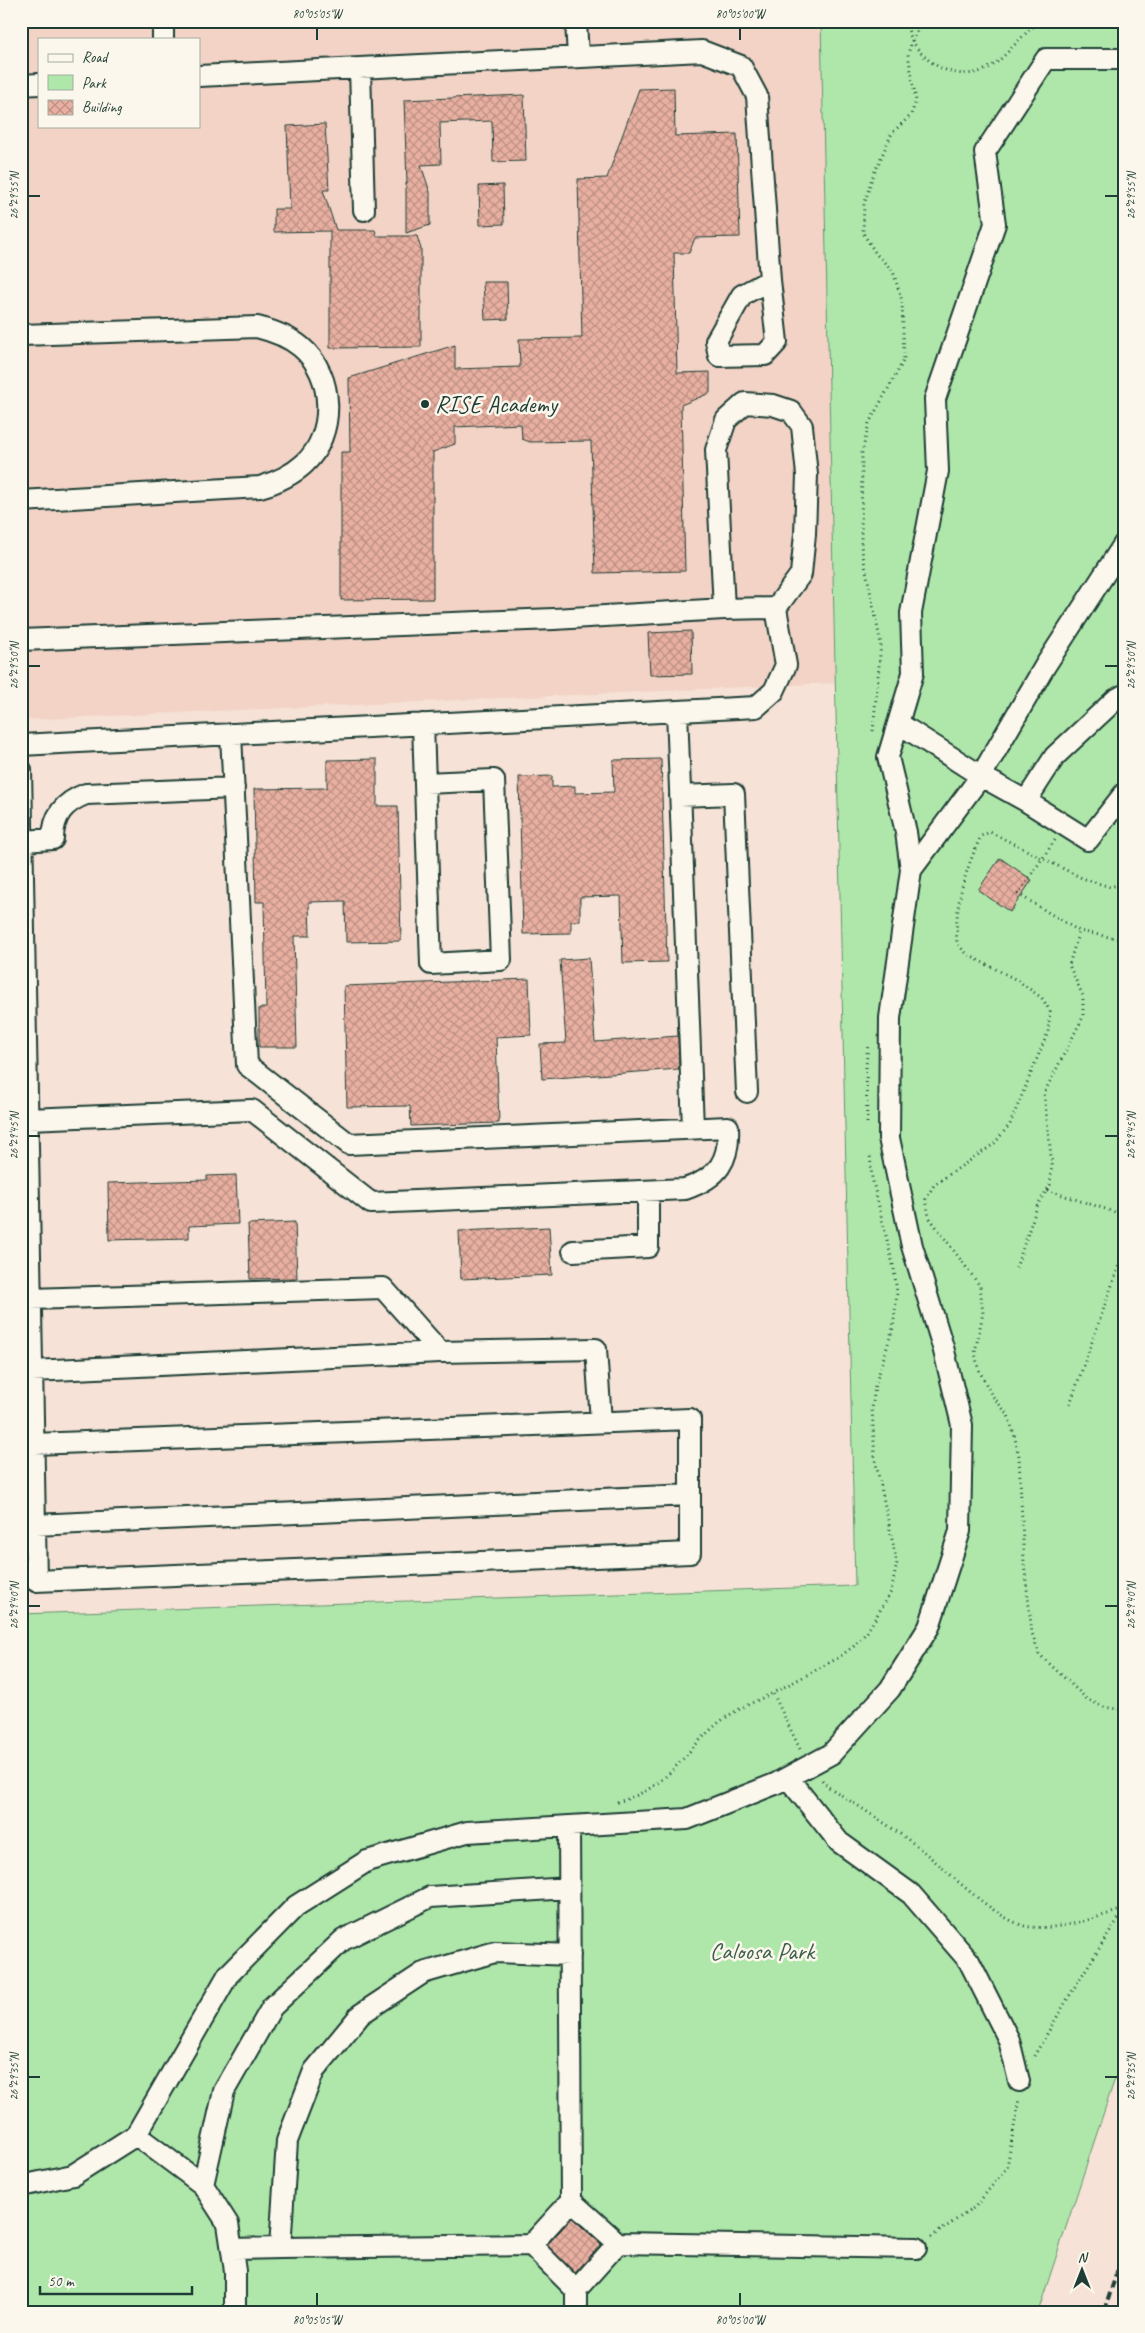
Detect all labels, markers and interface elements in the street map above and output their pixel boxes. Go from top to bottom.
text: 80°05'05"W [293,6,344,22]
text: 80°05'00"W [716,6,767,22]
legend [38,38,200,128]
text: Road [82,48,109,67]
text: Park [82,74,107,93]
text: Building [82,98,122,117]
text: 26°29'55"N [6,171,22,220]
text: 26°29'55"N [1123,171,1139,220]
place label: RISE Academy [435,389,559,419]
marker: RISE Academy [419,398,431,410]
text: 26°29'50"N [6,641,22,690]
text: 26°29'50"N [1123,641,1139,690]
text: 26°29'45"N [6,1111,22,1160]
text: 26°29'45"N [1123,1111,1139,1160]
text: 26°29'40"N [6,1581,22,1630]
text: 26°29'40"N [1123,1581,1139,1630]
park label: Caloosa Park [710,1936,816,1966]
text: 26°29'35"N [6,2052,22,2101]
text: 26°29'35"N [1123,2052,1139,2101]
north arrow [1058,2246,1108,2296]
text: N [1078,2249,1089,2266]
scale bar [40,2263,192,2295]
text: 50 m [48,2272,75,2291]
text: 80°05'05"W [293,2312,344,2328]
text: 80°05'00"W [716,2312,767,2328]

